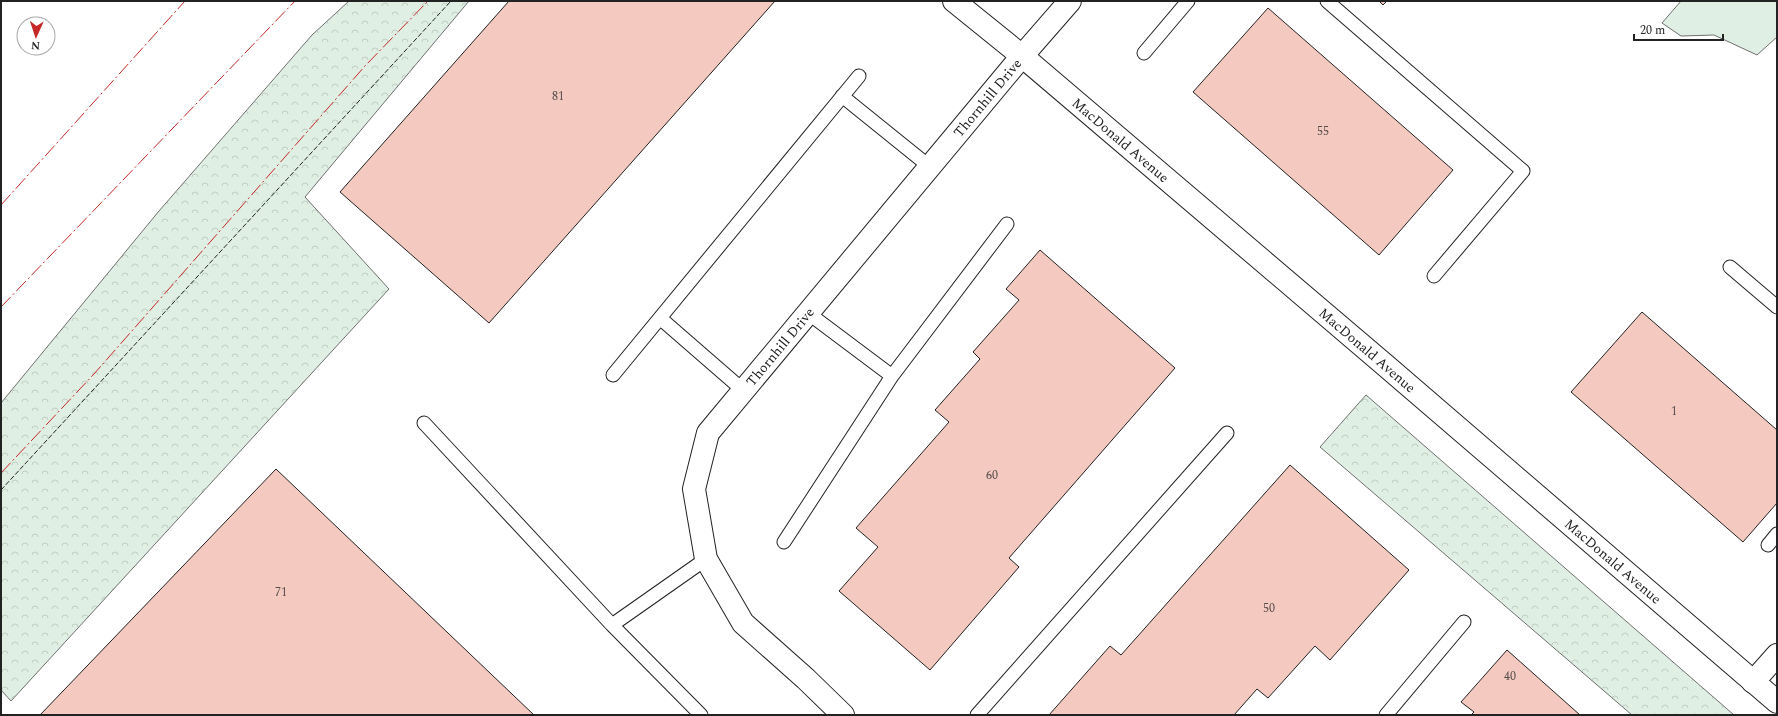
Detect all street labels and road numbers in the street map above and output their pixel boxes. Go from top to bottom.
street label: Thornhill Drive [948,54,1027,142]
street label: MacDonald Avenue [1067,93,1174,188]
street label: Thornhill Drive [741,303,820,391]
street label: MacDonald Avenue [1314,303,1420,398]
street label: MacDonald Avenue [1560,514,1666,609]

